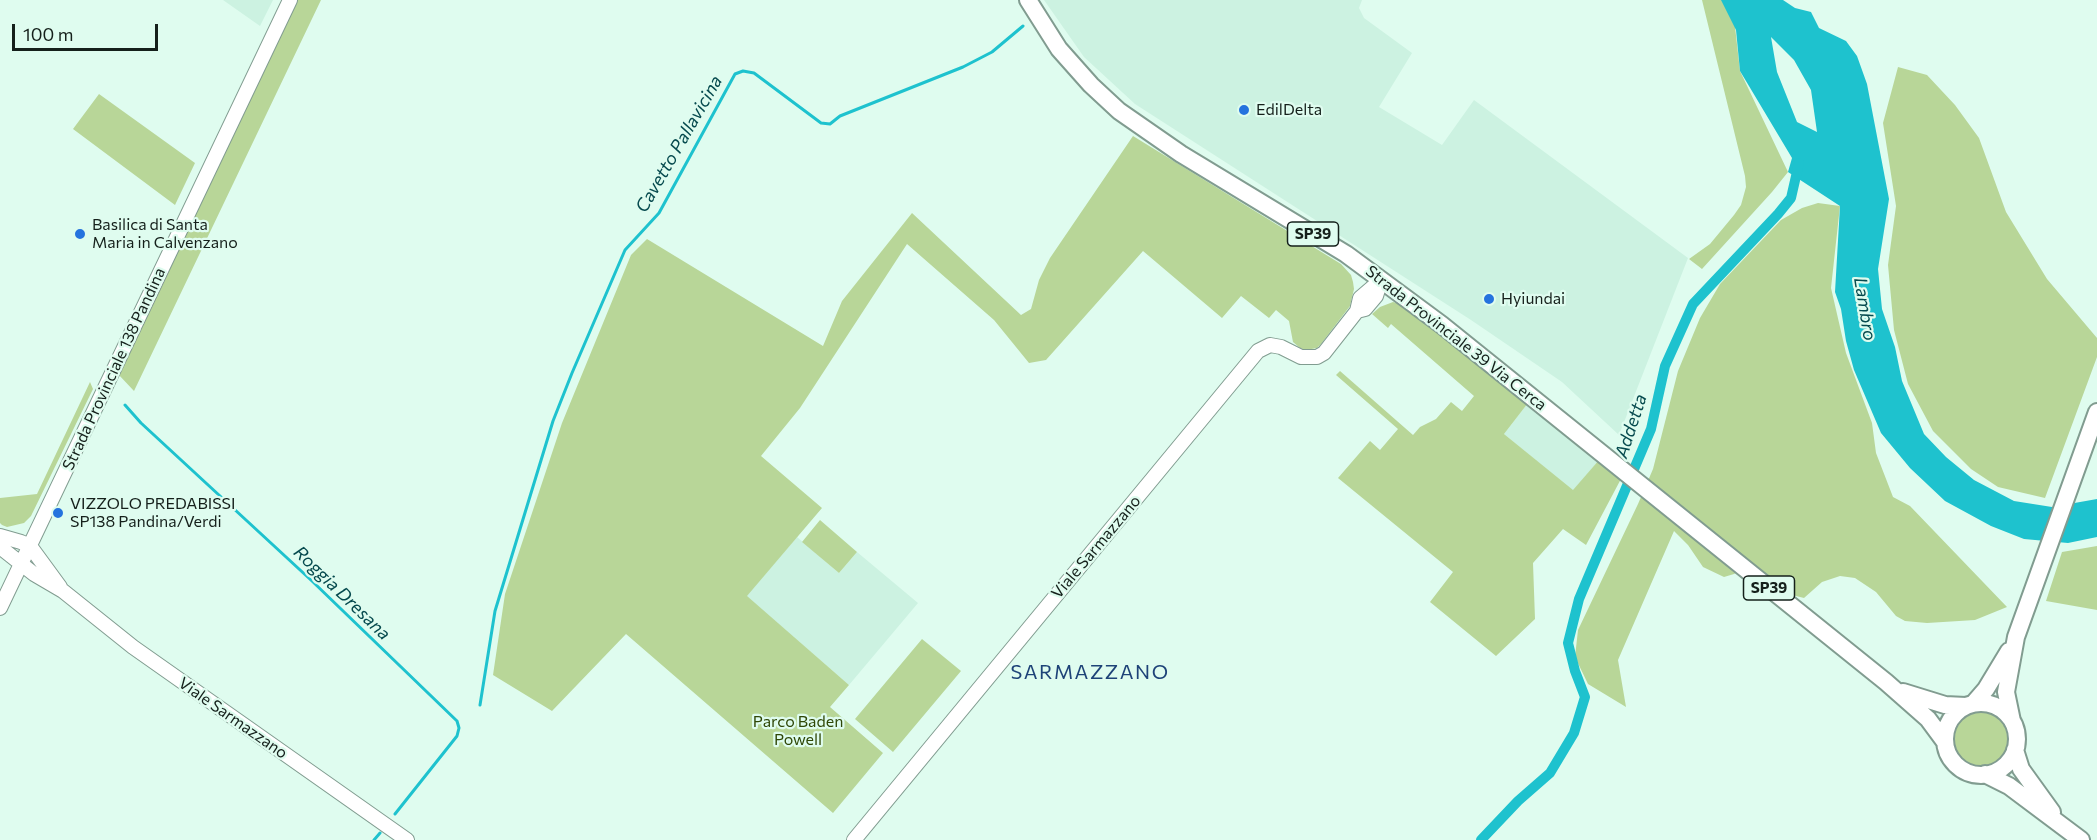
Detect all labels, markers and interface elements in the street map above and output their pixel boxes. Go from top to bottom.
scale bar [15,12,160,50]
text: 100 m [23,23,73,45]
water label: Cavetto Pallavicina [631,72,727,216]
place label: EdilDelta [1256,100,1322,120]
marker: EdilDelta [1237,103,1251,117]
place label: Basilica di Santa Maria in Calvenzano [92,215,238,253]
road number: SP39 [1288,222,1338,246]
marker: Basilica di Santa Maria in Calvenzano [73,227,87,241]
street label: Strada Provinciale 39 Via Cerca [1362,261,1550,415]
street label: Strada Provinciale 138 Pandina [59,265,169,473]
water label: Lambro [1849,276,1881,342]
place label: Hyiundai [1501,289,1565,309]
marker: Hyiundai [1482,292,1496,306]
water label: Addetta [1611,391,1651,461]
street label: Viale Sarmazzano [1047,492,1145,602]
place label: VIZZOLO PREDABISSI SP138 Pandina/Verdi [70,494,235,532]
marker: VIZZOLO PREDABISSI SP138 Pandina/Verdi [51,506,65,520]
water label: Roggia Dresana [289,541,395,645]
road number: SP39 [1744,576,1794,600]
district label: SARMAZZANO [1011,660,1169,684]
street label: Viale Sarmazzano [175,673,291,763]
park label: Parco Baden Powell [753,712,843,750]

